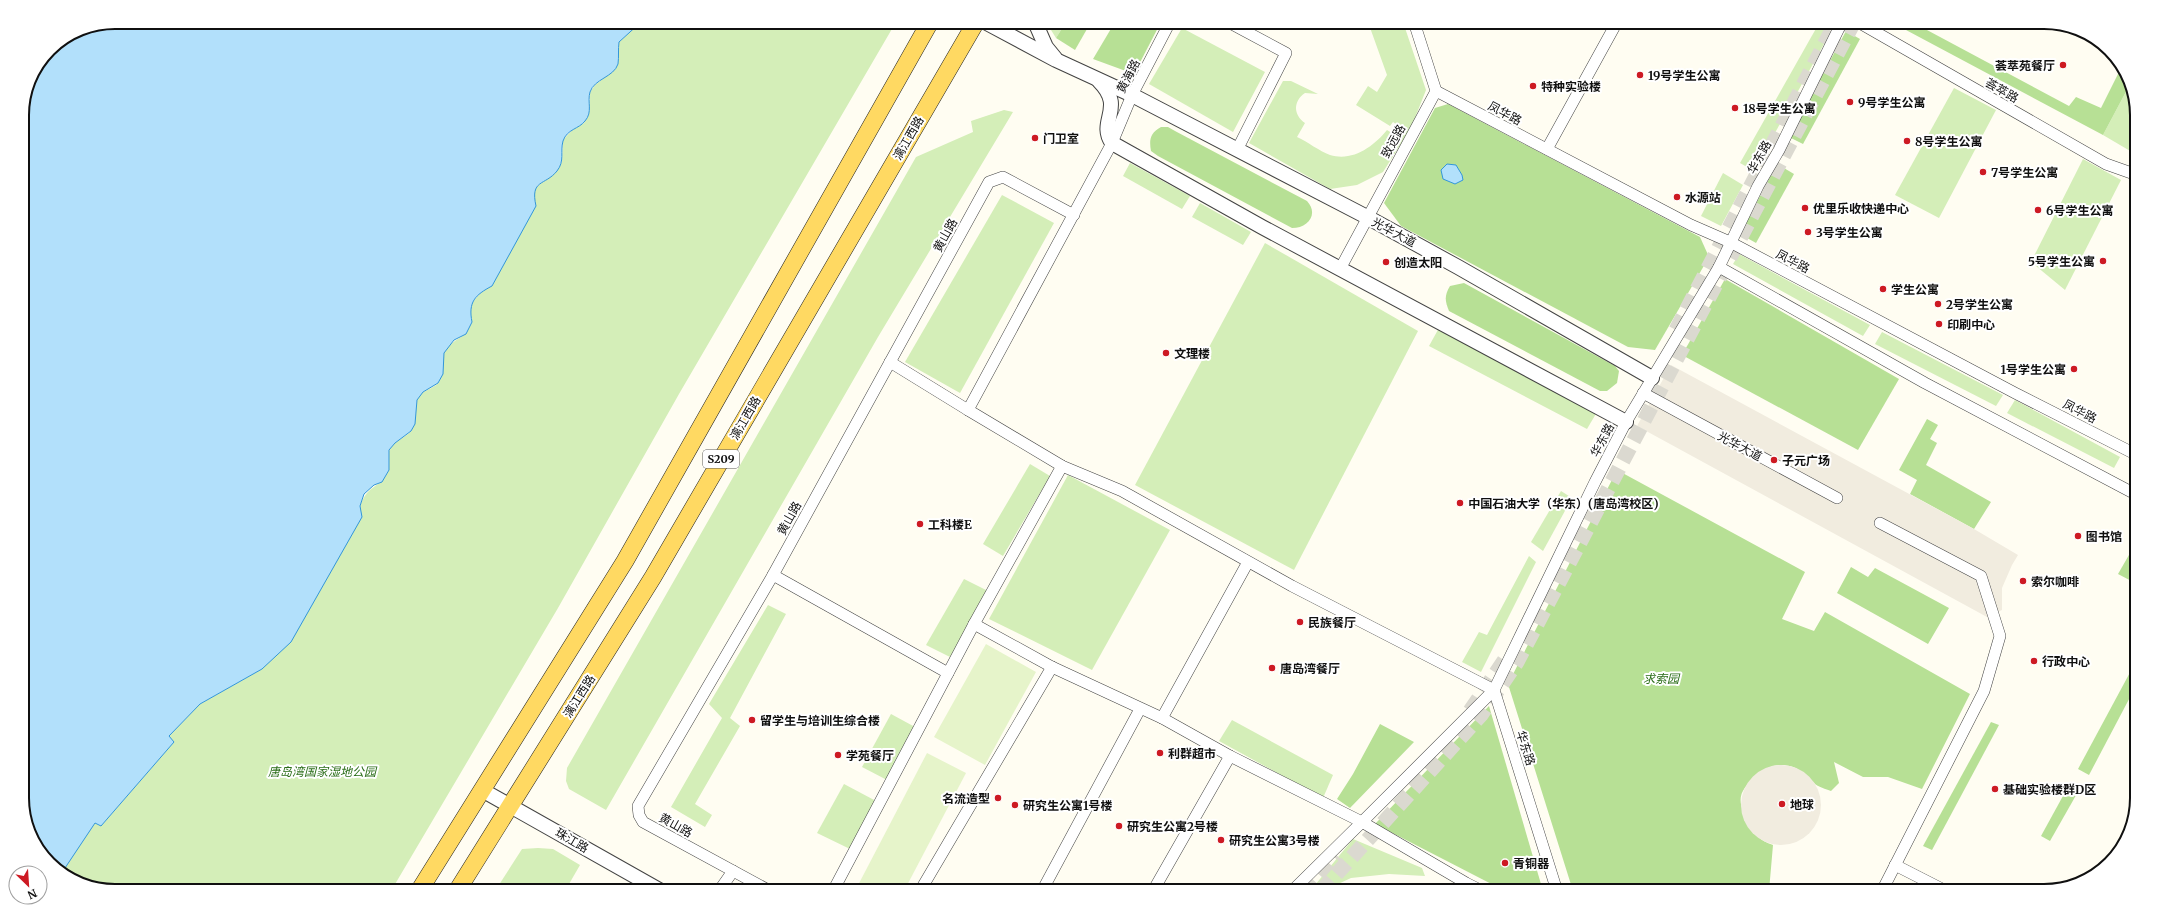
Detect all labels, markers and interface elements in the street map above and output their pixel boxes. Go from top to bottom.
street label: 黄海路 [1113,57,1143,95]
place label: 荟萃苑餐厅 [1995,58,2055,73]
marker: 荟萃苑餐厅 [2058,60,2068,70]
place label: 19号学生公寓 [1648,68,1720,83]
marker: 19号学生公寓 [1635,70,1645,80]
street label: 荟萃路 [1983,75,2021,105]
place label: 特种实验楼 [1541,79,1601,94]
marker: 特种实验楼 [1528,81,1538,91]
place label: 9号学生公寓 [1858,95,1925,110]
marker: 9号学生公寓 [1845,97,1855,107]
street label: 凤华路 [1486,98,1524,128]
place label: 18号学生公寓 [1743,101,1816,116]
marker: 18号学生公寓 [1730,103,1740,113]
street label: 漓江西路 [890,113,926,163]
street label: 致远路 [1378,122,1408,160]
place label: 门卫室 [1043,131,1079,146]
marker: 门卫室 [1030,133,1040,143]
place label: 8号学生公寓 [1915,134,1982,149]
marker: 8号学生公寓 [1902,136,1912,146]
street label: 华东路 [1744,138,1774,176]
place label: 7号学生公寓 [1991,165,2058,180]
marker: 7号学生公寓 [1978,167,1988,177]
place label: 水源站 [1685,190,1721,205]
marker: 水源站 [1672,192,1682,202]
place label: 优里乐收快递中心 [1813,201,1909,216]
marker: 优里乐收快递中心 [1800,203,1810,213]
place label: 6号学生公寓 [2046,203,2113,218]
marker: 6号学生公寓 [2033,205,2043,215]
street label: 光华大道 [1369,214,1419,250]
street label: 黄山路 [930,216,960,254]
place label: 3号学生公寓 [1816,225,1883,240]
marker: 3号学生公寓 [1803,227,1813,237]
street label: 凤华路 [1774,246,1812,276]
place label: 5号学生公寓 [2028,254,2095,269]
place label: 创造太阳 [1394,255,1442,270]
marker: 5号学生公寓 [2098,256,2108,266]
marker: 创造太阳 [1381,257,1391,267]
place label: 学生公寓 [1891,282,1939,297]
marker: 学生公寓 [1878,284,1888,294]
place label: 2号学生公寓 [1946,297,2013,312]
marker: 2号学生公寓 [1933,299,1943,309]
place label: 印刷中心 [1947,317,1995,332]
marker: 印刷中心 [1934,319,1944,329]
place label: 文理楼 [1174,346,1210,361]
marker: 文理楼 [1161,348,1171,358]
place label: 1号学生公寓 [2000,362,2066,377]
marker: 1号学生公寓 [2069,364,2079,374]
street label: 漓江西路 [727,393,763,443]
street label: 凤华路 [2061,396,2099,426]
street label: 华东路 [1587,421,1617,459]
street label: 光华大道 [1715,428,1765,464]
road number: S209 [703,450,739,468]
place label: 子元广场 [1782,453,1830,468]
marker: 子元广场 [1769,455,1779,465]
place label: 中国石油大学（华东）(唐岛湾校区) [1468,496,1659,511]
marker: 中国石油大学（华东）(唐岛湾校区) [1455,498,1465,508]
street label: 黄山路 [774,499,804,537]
place label: 工科楼E [928,517,972,532]
marker: 工科楼E [915,519,925,529]
place label: 图书馆 [2086,529,2122,544]
marker: 图书馆 [2073,531,2083,541]
place label: 索尔咖啡 [2031,574,2079,589]
marker: 索尔咖啡 [2018,576,2028,586]
place label: 民族餐厅 [1308,615,1356,630]
marker: 民族餐厅 [1295,617,1305,627]
place label: 行政中心 [2042,654,2090,669]
marker: 行政中心 [2029,656,2039,666]
place label: 唐岛湾餐厅 [1280,661,1340,676]
marker: 唐岛湾餐厅 [1267,663,1277,673]
park label: 求索园 [1643,671,1681,686]
street label: 漓江西路 [560,672,598,720]
place label: 留学生与培训生综合楼 [760,713,880,728]
marker: 留学生与培训生综合楼 [747,715,757,725]
street label: 华东路 [1513,729,1539,767]
place label: 利群超市 [1168,746,1216,761]
place label: 学苑餐厅 [846,748,894,763]
marker: 利群超市 [1155,748,1165,758]
marker: 学苑餐厅 [833,750,843,760]
park label: 唐岛湾国家湿地公园 [268,764,378,779]
place label: 基础实验楼群D区 [2003,782,2096,797]
marker: 基础实验楼群D区 [1990,784,2000,794]
place label: 名流造型 [942,791,990,806]
marker: 名流造型 [993,793,1003,803]
place label: 地球 [1790,797,1814,812]
place label: 研究生公寓1号楼 [1023,798,1113,813]
marker: 地球 [1777,799,1787,809]
marker: 研究生公寓1号楼 [1010,800,1020,810]
street label: 黄山路 [657,810,695,840]
place label: 研究生公寓2号楼 [1127,819,1218,834]
marker: 研究生公寓2号楼 [1114,821,1124,831]
street label: 珠江路 [553,825,591,855]
place label: 研究生公寓3号楼 [1229,833,1320,848]
marker: 研究生公寓3号楼 [1216,835,1226,845]
place label: 青铜器 [1513,856,1550,871]
marker: 青铜器 [1500,858,1510,868]
north arrow [8,865,48,905]
text: N [25,886,39,902]

